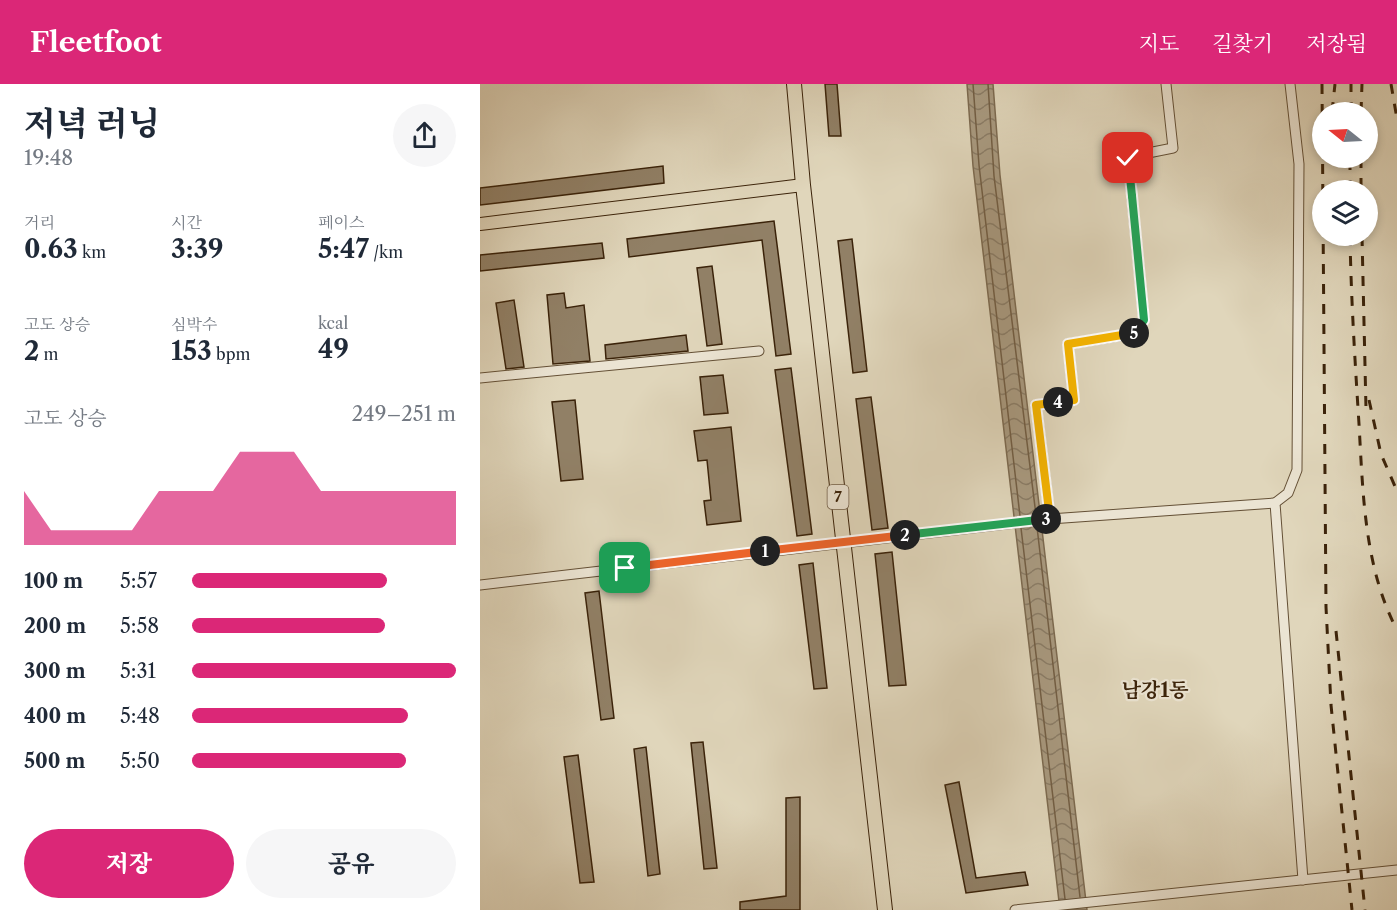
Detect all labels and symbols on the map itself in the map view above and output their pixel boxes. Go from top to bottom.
north arrow [1312,102,1378,168]
pin [1102,132,1153,183]
pin: 5 [1119,318,1149,348]
pin: 4 [1043,387,1073,417]
road number: 7 [828,485,848,509]
pin: 3 [1031,504,1061,534]
pin: 2 [890,520,920,550]
pin: 1 [750,536,780,566]
pin [599,542,650,593]
district label: 남강1동 [1122,678,1189,702]

